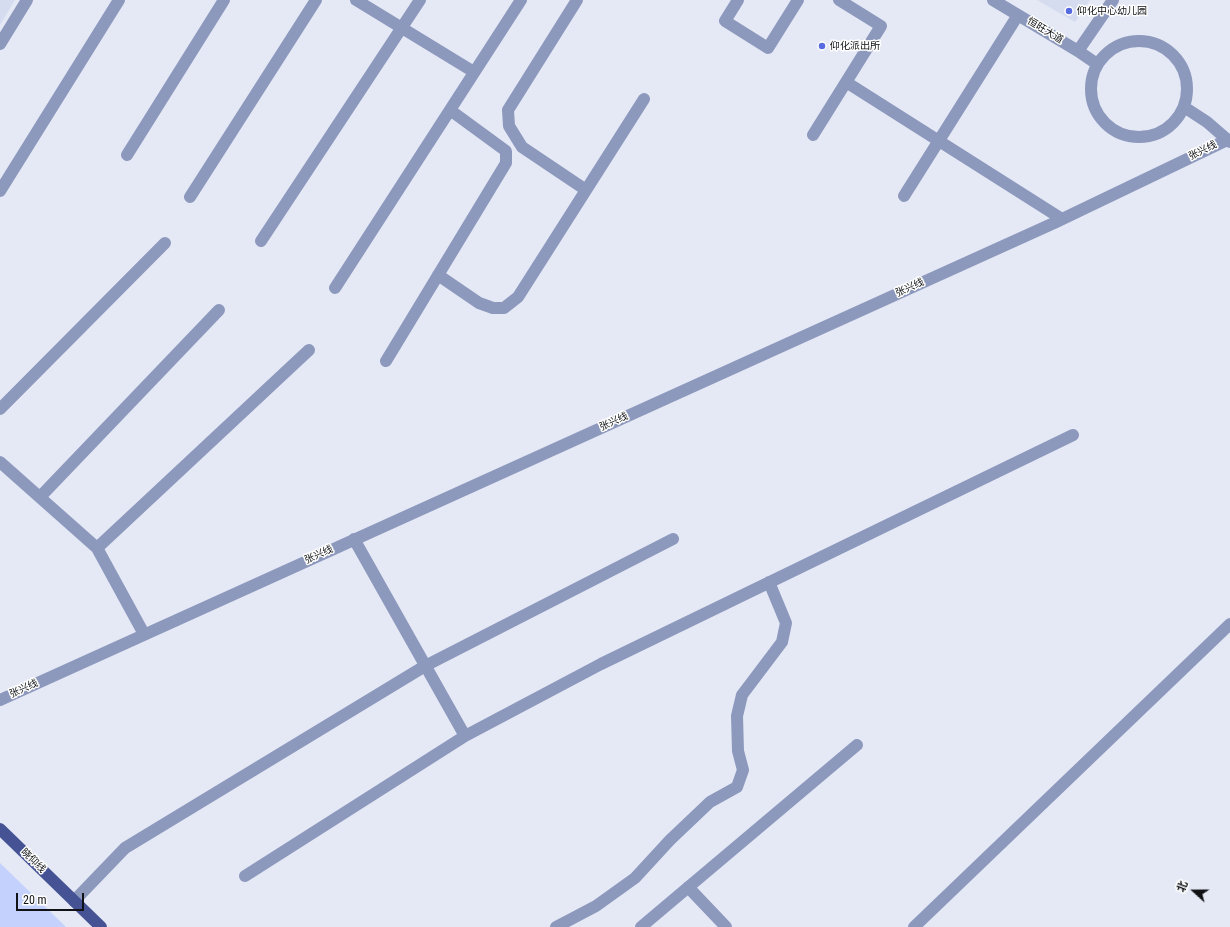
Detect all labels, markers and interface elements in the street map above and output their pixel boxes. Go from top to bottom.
place label: 仰化中心幼儿园 [1077,5,1147,17]
marker: 仰化中心幼儿园 [1064,6,1074,16]
street label: 恒旺大道 [1025,16,1065,46]
place label: 仰化派出所 [830,40,880,52]
marker: 仰化派出所 [817,41,827,51]
street label: 张兴线 [1187,139,1219,163]
street label: 张兴线 [894,276,926,300]
street label: 张兴线 [598,410,630,434]
street label: 张兴线 [303,543,335,567]
street label: 张兴线 [8,677,40,701]
street label: 晓仰线 [18,846,48,876]
north arrow [1174,871,1214,911]
text: 北 [1174,879,1190,894]
scale bar [18,885,86,911]
text: 20 m [23,893,47,907]

